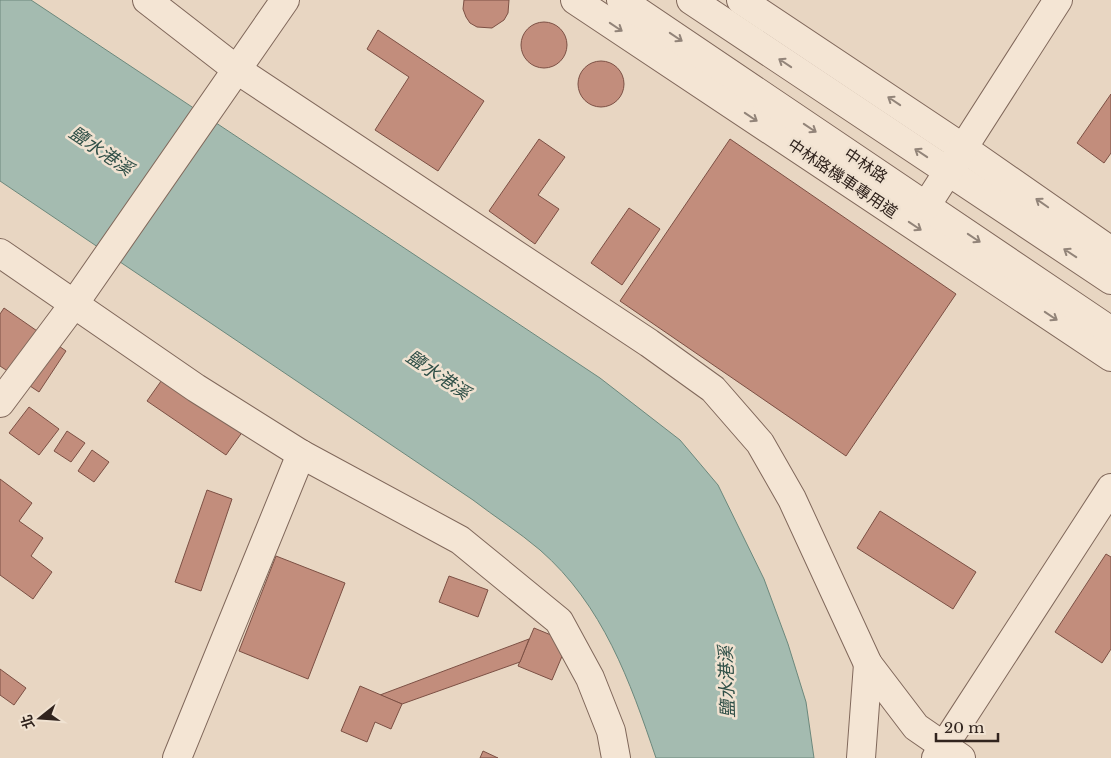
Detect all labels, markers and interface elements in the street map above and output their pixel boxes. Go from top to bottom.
one-way arrow [608,22,622,32]
one-way arrow [668,32,682,42]
one-way arrow [779,58,793,68]
one-way arrow [887,96,901,106]
one-way arrow [744,112,758,122]
water label: 鹽水港溪 [65,122,139,182]
one-way arrow [803,123,817,133]
street label: 中林路機車專用道 [784,134,902,222]
street label: 中林路 [841,143,891,187]
one-way arrow [914,148,928,158]
one-way arrow [1036,198,1050,208]
one-way arrow [908,222,922,232]
one-way arrow [967,233,981,243]
one-way arrow [1064,247,1078,257]
one-way arrow [1043,312,1057,322]
water label: 鹽水港溪 [402,346,476,406]
water label: 鹽水港溪 [715,643,739,718]
north arrow [15,693,65,743]
scale bar [936,710,998,742]
text: 北 [17,712,38,731]
text: 20 m [944,718,984,737]

